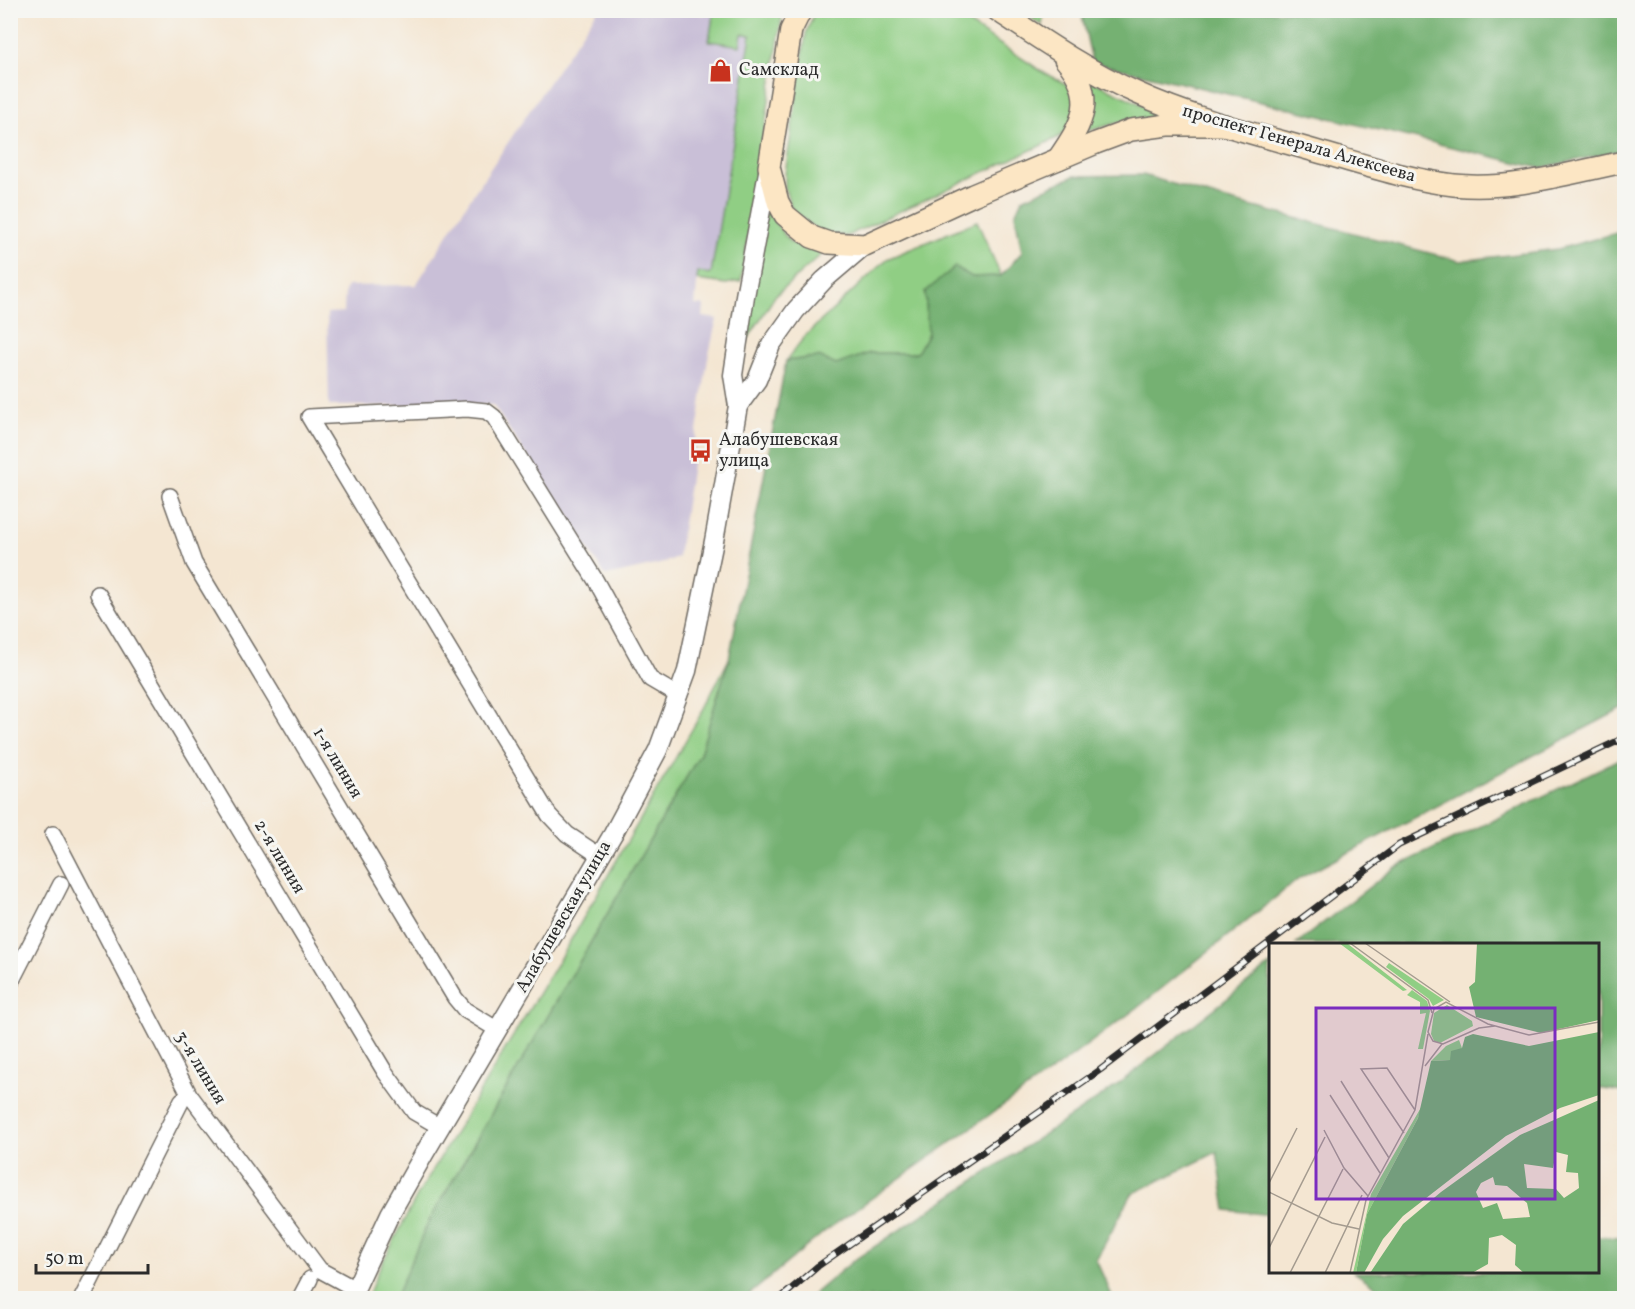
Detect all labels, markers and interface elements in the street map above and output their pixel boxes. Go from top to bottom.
shop icon: Самсклад [708,57,734,83]
place label: Самсклад [739,58,819,83]
street label: проспект Генерала Алексеева [1179,99,1419,189]
place label: Алабушевская улица [719,428,838,474]
bus stop icon: Алабушевская улица [688,437,714,463]
street label: 1-я линия [306,723,368,803]
street label: 2-я линия [247,815,311,899]
street label: Алабушевская улица [510,836,618,998]
inset map [1269,943,1599,1273]
street label: 3-я линия [168,1026,232,1110]
scale bar [36,1237,148,1275]
text: 50 m [45,1247,84,1272]

